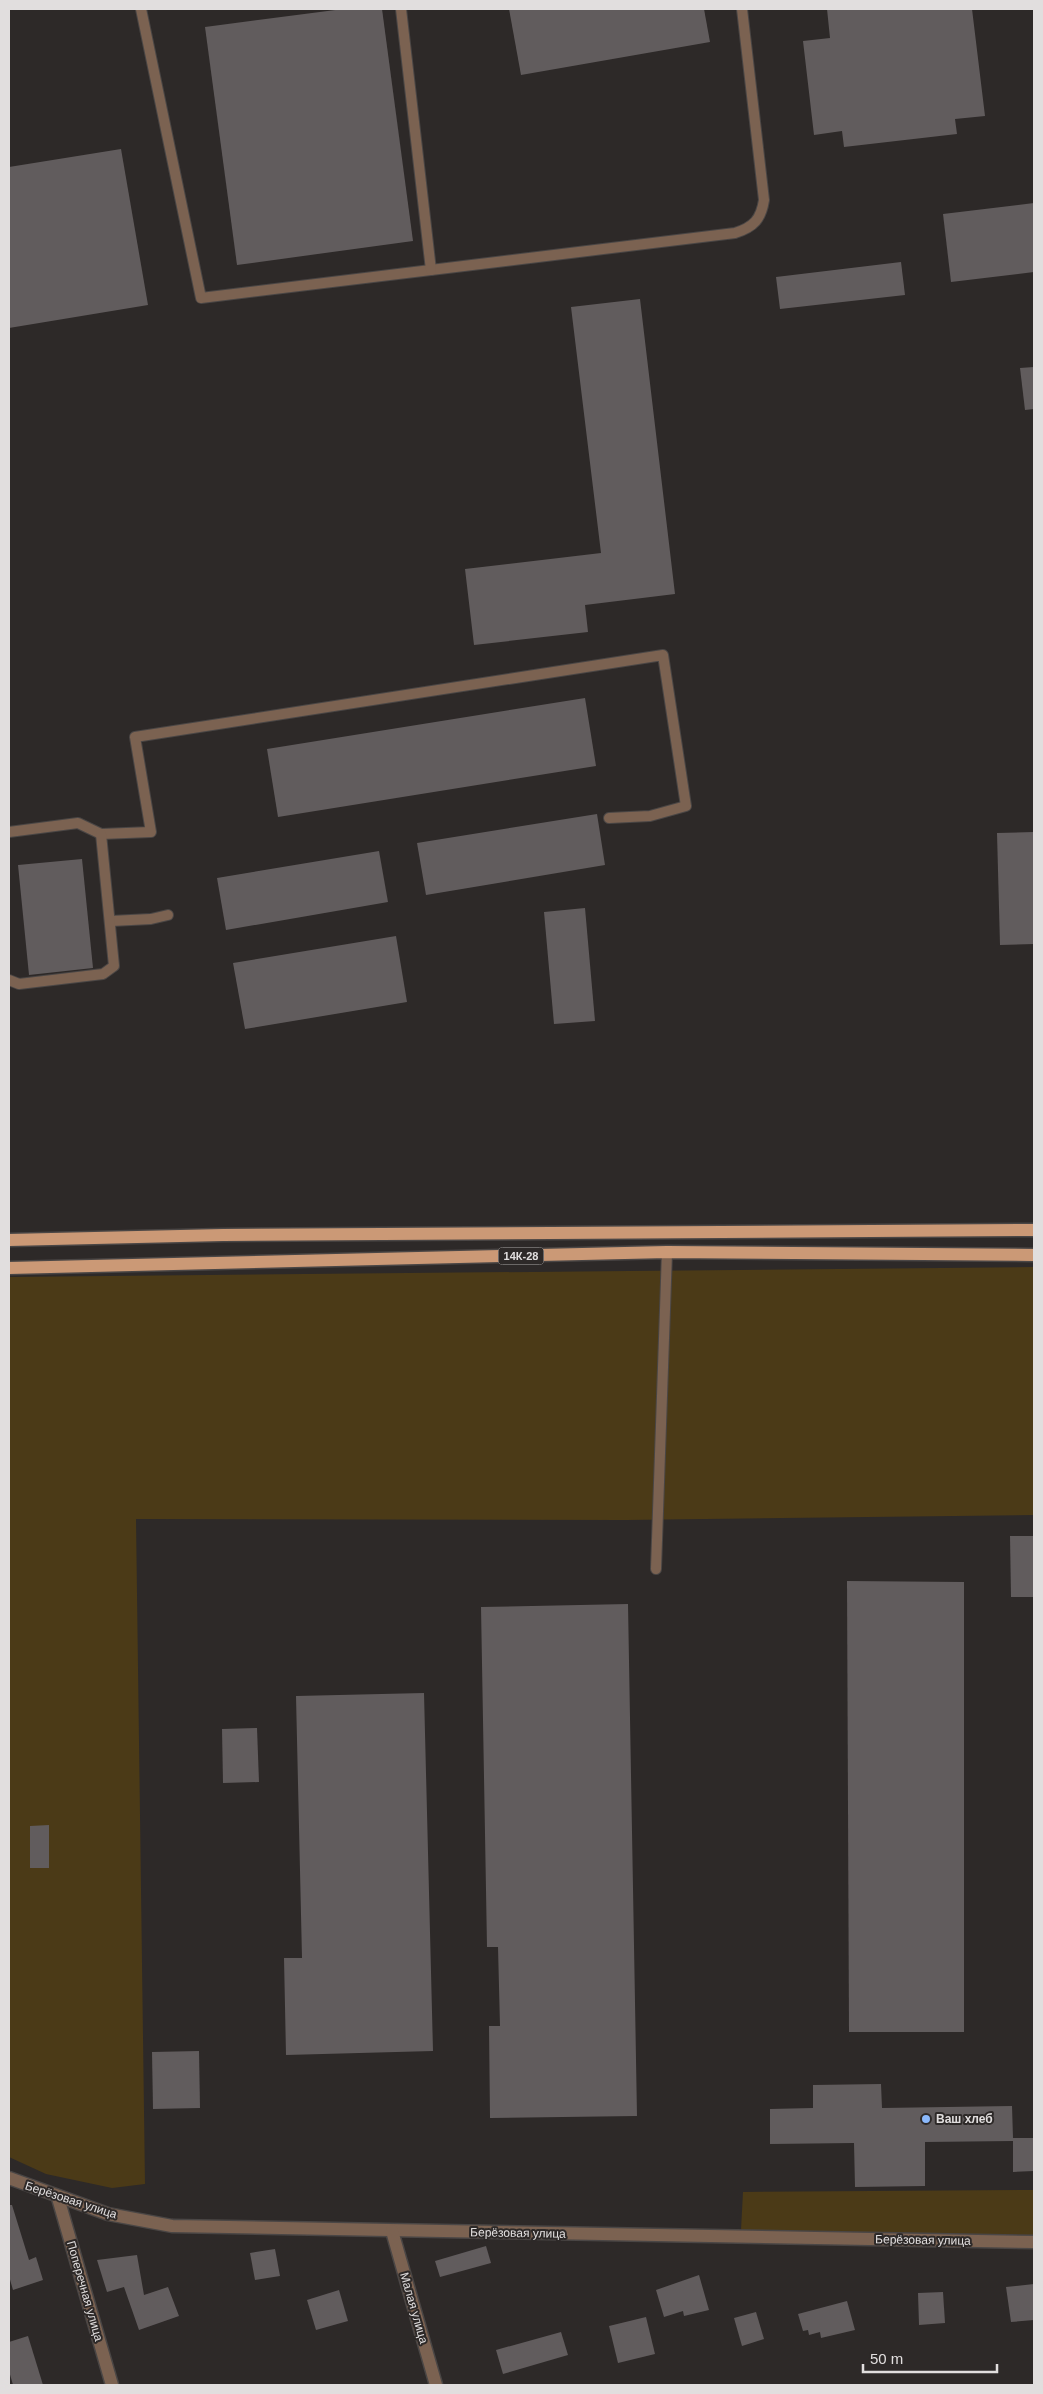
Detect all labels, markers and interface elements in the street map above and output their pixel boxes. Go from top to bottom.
road number: 14К-28 [498,1248,544,1264]
place label: Ваш хлеб [936,2112,993,2126]
marker: Ваш хлеб [920,2113,932,2125]
street label: Берёзовая улица [23,2179,119,2222]
street label: Берёзовая улица [470,2225,566,2241]
street label: Берёзовая улица [875,2232,971,2248]
street label: Поперечная улица [64,2239,106,2343]
street label: Малая улица [397,2271,431,2345]
scale bar [863,2342,997,2374]
text: 50 m [870,2350,903,2367]

